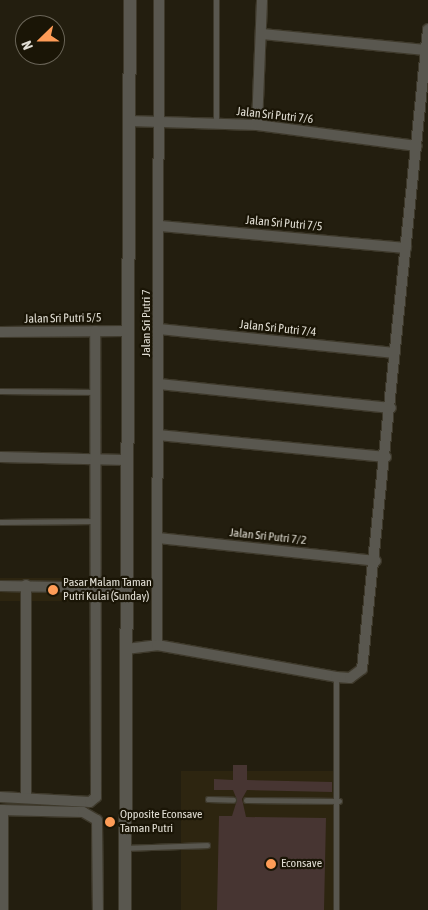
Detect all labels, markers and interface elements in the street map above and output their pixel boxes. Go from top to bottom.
north arrow [15,15,65,65]
text: N [18,38,36,52]
street label: Jalan Sri Putri 7/6 [236,105,314,127]
street label: Jalan Sri Putri 7/5 [245,213,323,235]
street label: Jalan Sri Putri 7 [140,289,154,357]
street label: Jalan Sri Putri 5/5 [24,311,102,327]
street label: Jalan Sri Putri 7/4 [239,318,317,340]
street label: Jalan Sri Putri 7/2 [229,526,307,548]
place label: Pasar Malam Taman Putri Kulai (Sunday) [63,576,152,604]
marker: Pasar Malam Taman Putri Kulai (Sunday) [47,584,59,596]
place label: Opposite Econsave Taman Putri [120,808,203,836]
marker: Opposite Econsave Taman Putri [104,816,116,828]
place label: Econsave [281,857,322,871]
marker: Econsave [265,858,277,870]

